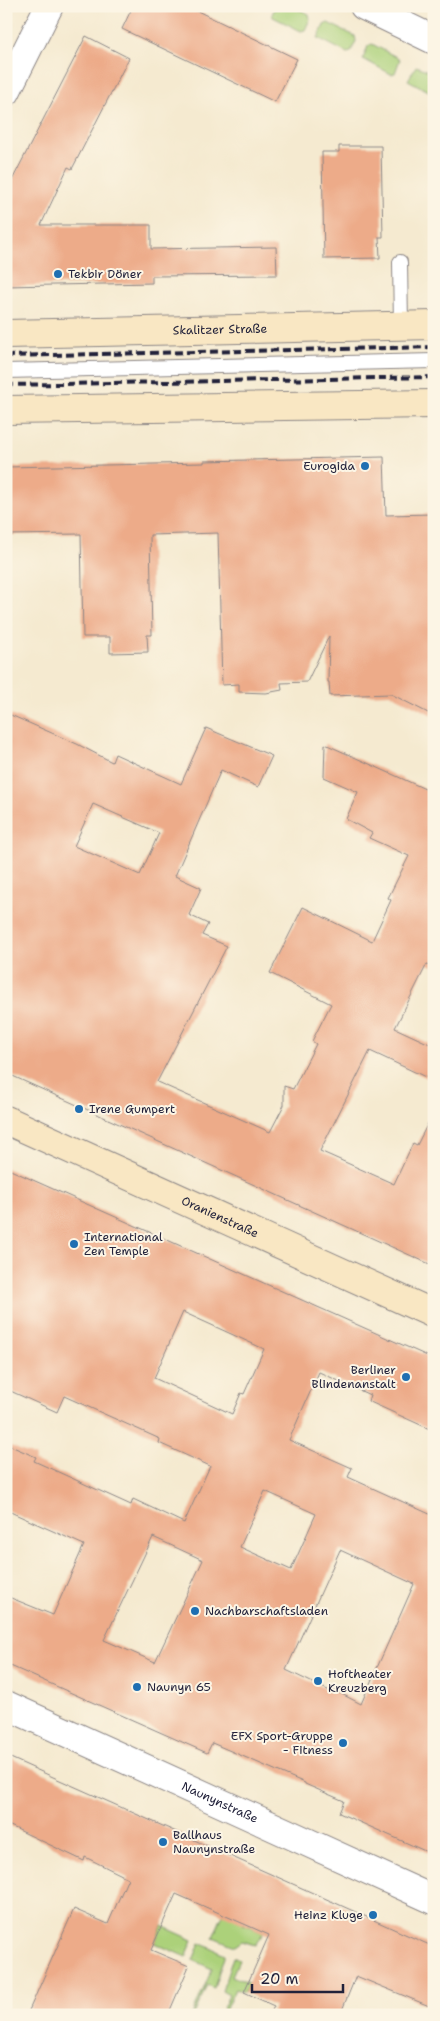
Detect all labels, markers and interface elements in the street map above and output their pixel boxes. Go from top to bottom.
place label: Tekbir Döner [68,266,142,282]
marker: Tekbir Döner [52,268,64,280]
street label: Skalitzer Straße [173,321,268,338]
place label: Eurogida [303,458,356,474]
marker: Eurogida [359,460,371,472]
place label: Irene Gumpert [89,1101,175,1117]
marker: Irene Gumpert [73,1103,85,1115]
street label: Oranienstraße [179,1193,261,1242]
place label: International Zen Temple [84,1229,163,1259]
marker: International Zen Temple [68,1238,80,1250]
place label: Berliner Blindenanstalt [312,1362,396,1392]
marker: Berliner Blindenanstalt [400,1371,412,1383]
place label: Nachbarschaftsladen [205,1603,328,1619]
marker: Nachbarschaftsladen [189,1605,201,1617]
place label: Hoftheater Kreuzberg [328,1666,392,1696]
marker: Hoftheater Kreuzberg [312,1675,324,1687]
place label: Naunyn 65 [147,1679,211,1695]
marker: Naunyn 65 [131,1681,143,1693]
place label: EFX Sport-Gruppe - Fitness [231,1728,333,1758]
marker: EFX Sport-Gruppe - Fitness [337,1737,349,1749]
street label: Naunynstraße [179,1778,261,1827]
place label: Ballhaus Naunynstraße [173,1827,255,1857]
marker: Ballhaus Naunynstraße [157,1836,169,1848]
place label: Heinz Kluge [294,1907,363,1923]
marker: Heinz Kluge [367,1909,379,1921]
scale bar [252,1961,344,1993]
text: 20 m [260,1969,299,1989]

